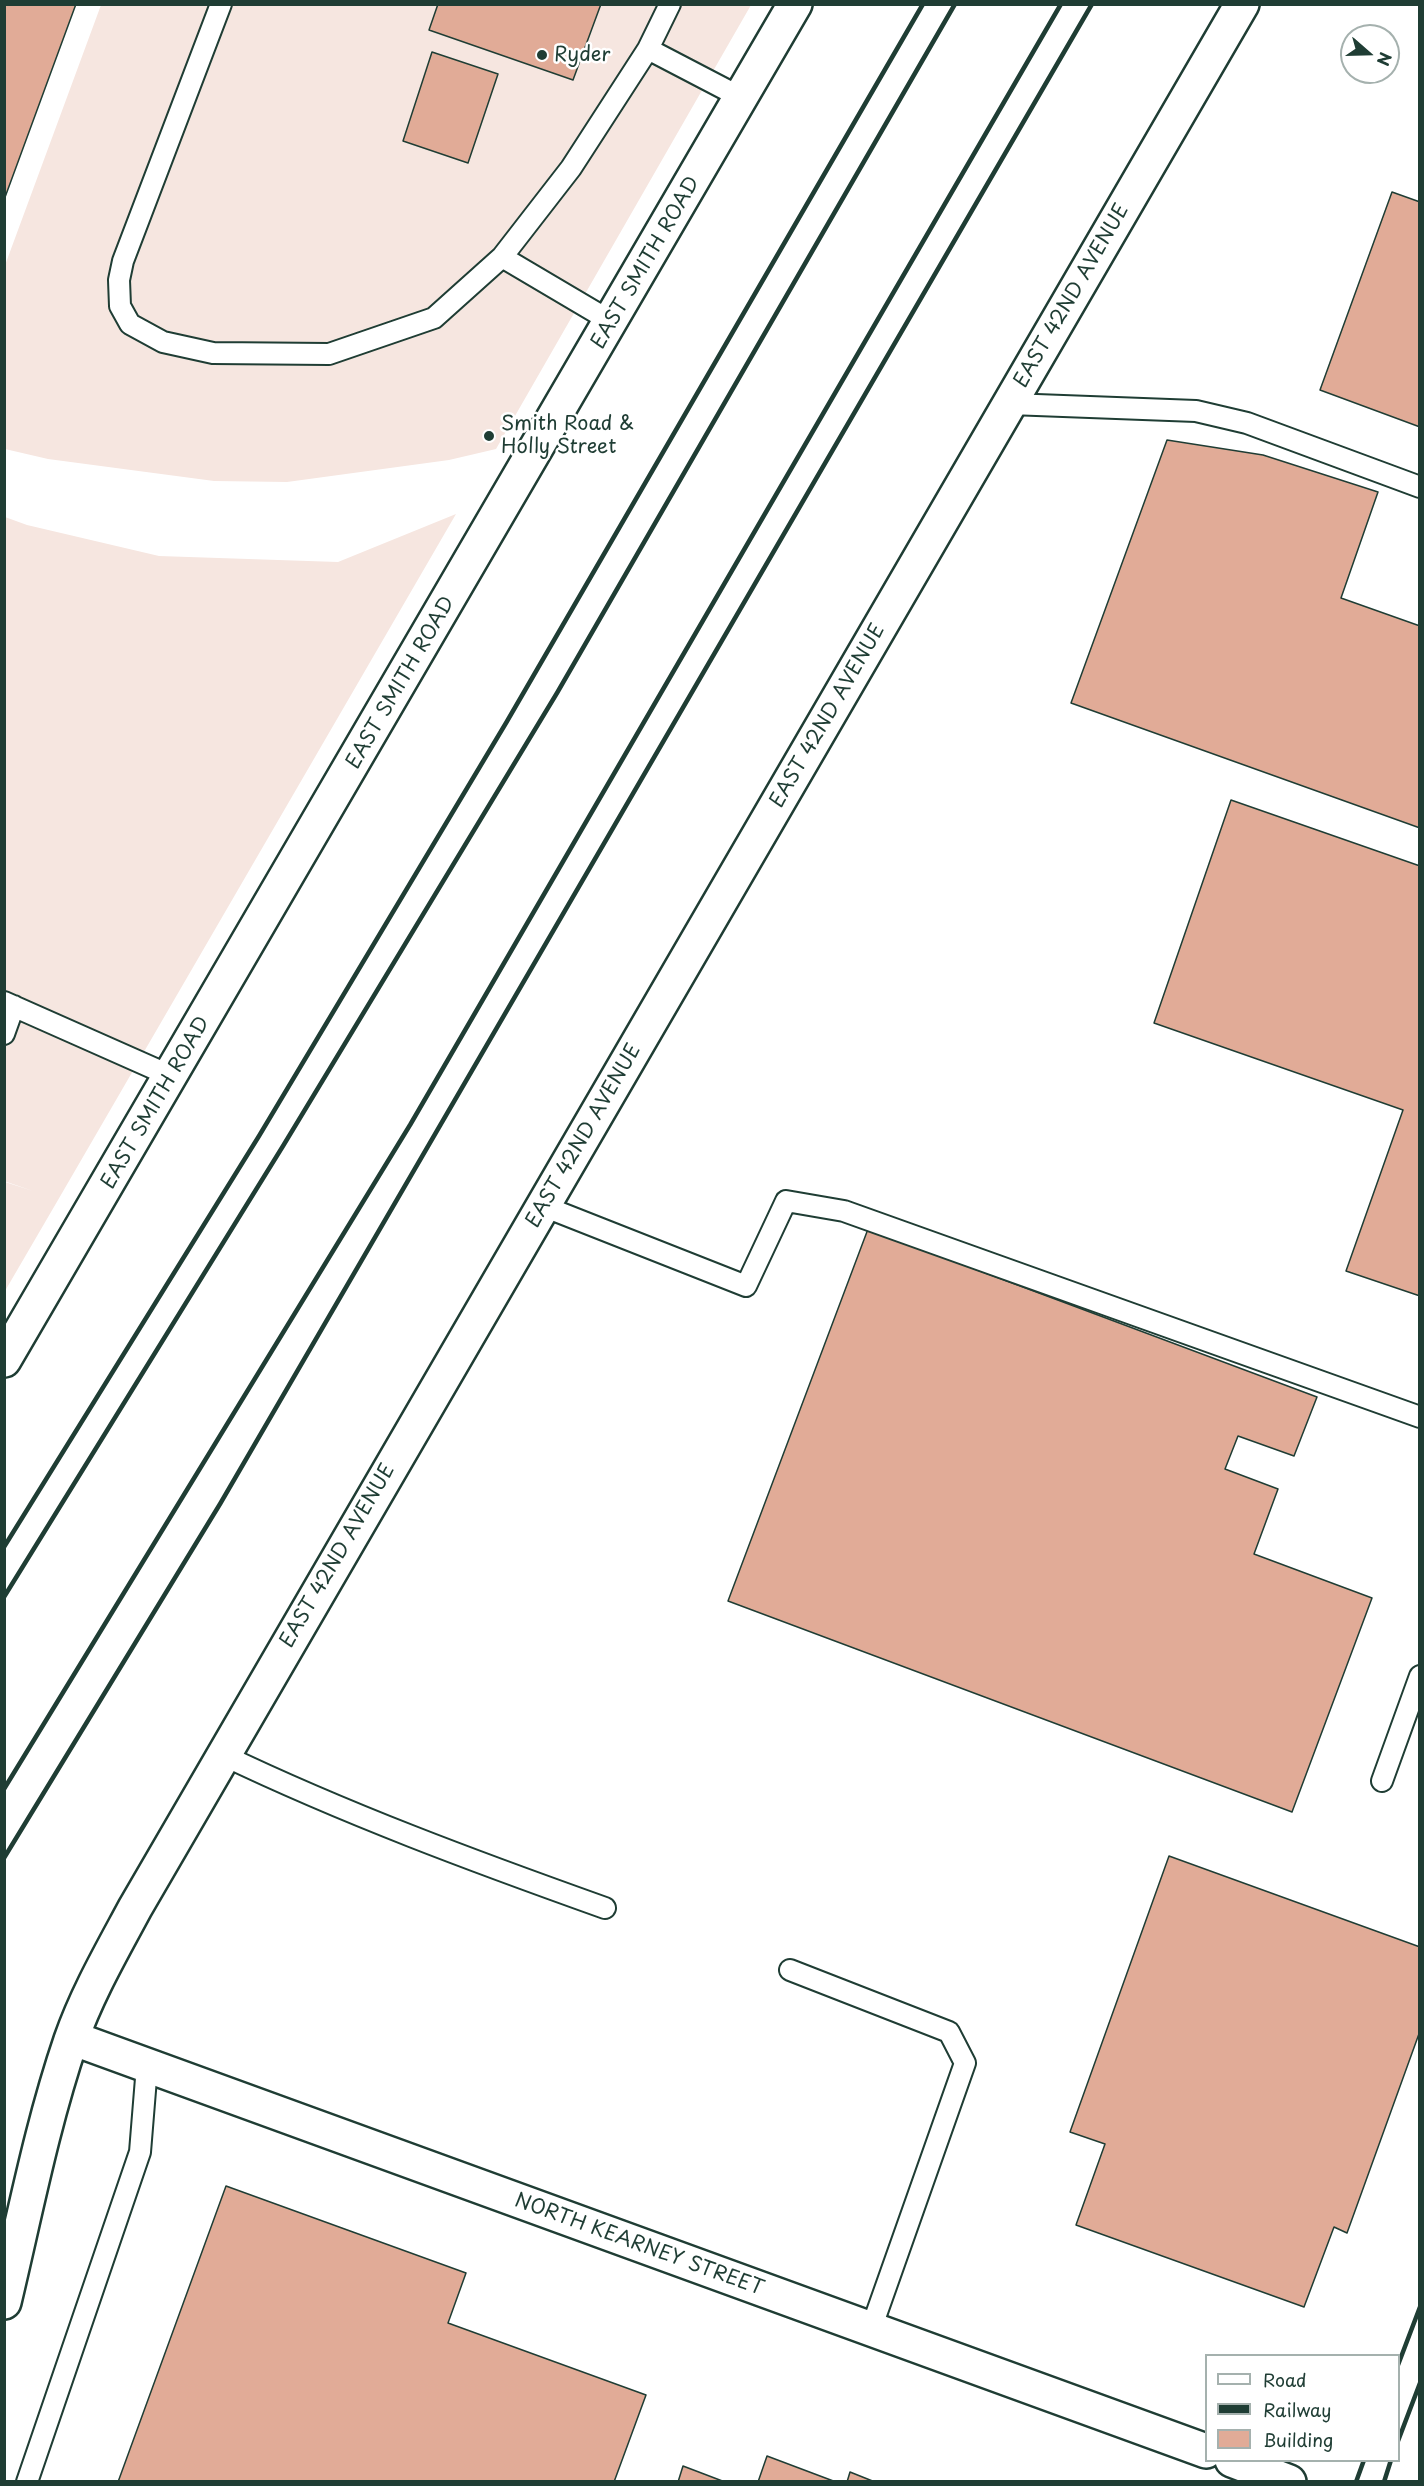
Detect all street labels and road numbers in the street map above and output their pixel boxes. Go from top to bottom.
street label: EAST SMITH ROAD [587,173,705,353]
street label: EAST 42ND AVENUE [1010,200,1134,392]
street label: EAST SMITH ROAD [342,593,460,773]
street label: EAST 42ND AVENUE [766,620,890,812]
street label: EAST SMITH ROAD [97,1013,215,1193]
street label: EAST 42ND AVENUE [522,1040,646,1232]
street label: EAST 42ND AVENUE [276,1460,400,1652]
street label: NORTH KEARNEY STREET [511,2189,767,2301]

